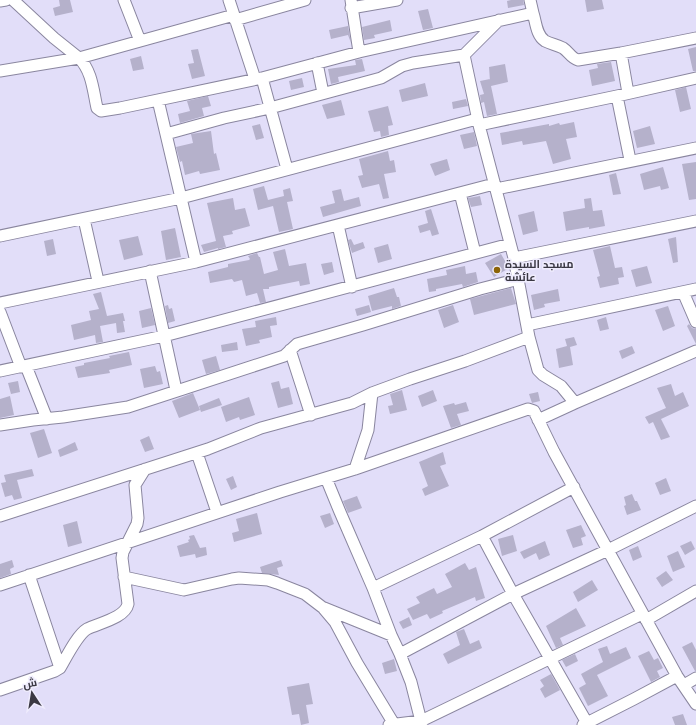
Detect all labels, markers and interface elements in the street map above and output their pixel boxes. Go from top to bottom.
place label: مسجد السيدة عائشة [505,258,574,283]
marker: مسجد السيدة عائشة [492,265,502,275]
north arrow [12,673,52,713]
text: ش [22,676,38,692]

